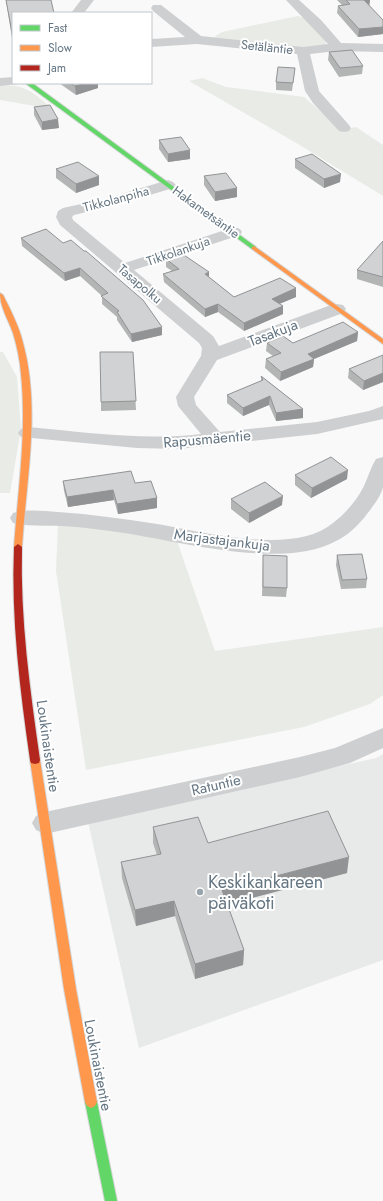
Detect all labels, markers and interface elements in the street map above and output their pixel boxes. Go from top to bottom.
legend [12,12,152,84]
text: Fast [48,19,67,37]
street label: Setäläntie [240,35,294,59]
text: Slow [48,39,73,57]
text: Jam [46,59,66,77]
street label: Tikkolanpiha [81,181,151,217]
street label: Hakametsäntie [168,181,244,243]
street label: Tikkolankuja [144,231,212,271]
street label: Tasapolku [114,260,166,308]
street label: Tasakuja [245,314,301,352]
street label: Rapusmäentie [162,424,252,454]
street label: Marjastajankuja [173,523,271,557]
street label: Loukinaistentie [31,699,65,794]
street label: Ratuntie [189,769,243,801]
place label: Keskikankareen päiväkoti [208,869,323,916]
marker: Keskikankareen päiväkoti [195,887,205,897]
street label: Loukinaistentie [78,1017,118,1113]

